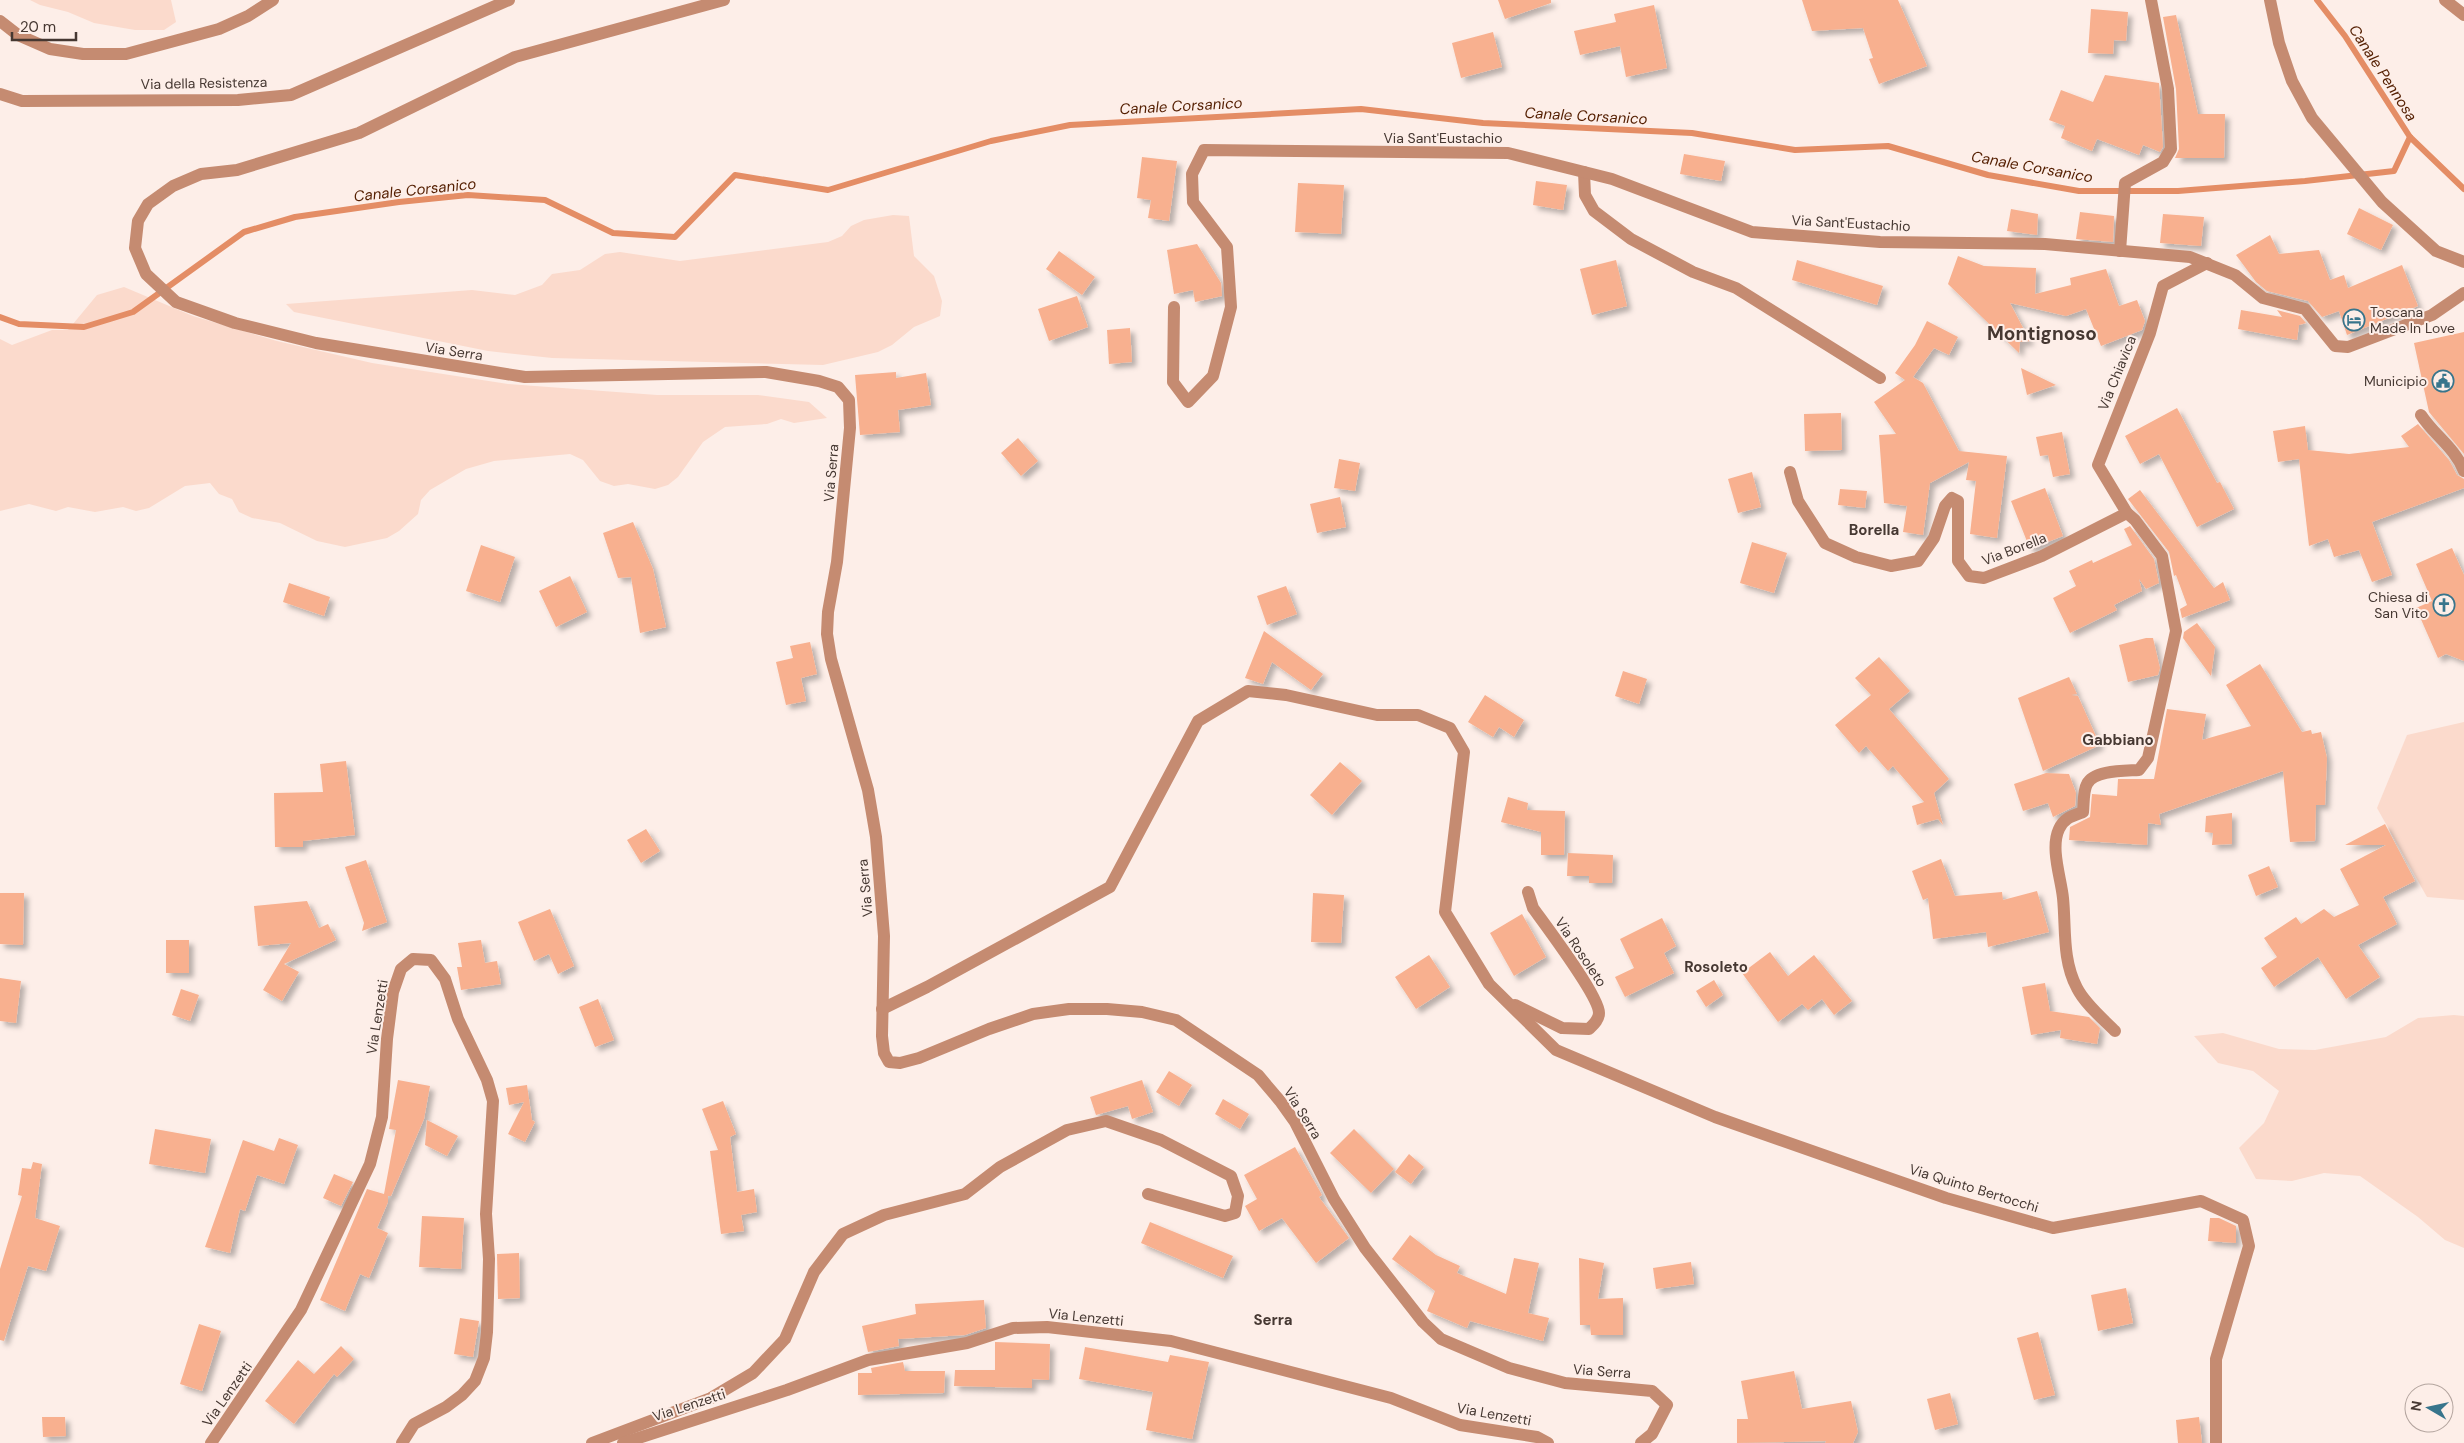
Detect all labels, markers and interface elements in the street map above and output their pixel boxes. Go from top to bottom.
scale bar [12,10,76,42]
text: 20 m [20,17,56,37]
water label: Canale Pennosa [2344,21,2422,125]
street label: Via della Resistenza [141,73,267,93]
water label: Canale Corsanico [1119,93,1243,119]
water label: Canale Corsanico [1524,103,1648,129]
street label: Via Sant'Eustachio [1383,129,1503,147]
water label: Canale Corsanico [1970,146,2094,188]
water label: Canale Corsanico [353,174,477,206]
street label: Via Sant'Eustachio [1791,211,1911,235]
place label: Toscana Made In Love [2370,303,2455,337]
hotel icon: Toscana Made In Love [2342,308,2366,332]
district label: Montignoso [1987,321,2097,346]
street label: Via Chiavica [2094,333,2140,413]
street label: Via Serra [424,338,484,364]
public building icon: Municipio [2431,369,2455,393]
place label: Municipio [2364,372,2427,390]
street label: Via Serra [820,443,842,503]
district label: Borella [1849,520,1899,540]
street label: Via Borella [1979,528,2049,570]
place label: Chiesa di San Vito [2368,588,2428,622]
church icon: Chiesa di San Vito [2432,593,2456,617]
district label: Gabbiano [2082,730,2154,750]
street label: Via Serra [854,858,876,918]
street label: Via Rosoleto [1551,914,1611,990]
district label: Rosoleto [1684,957,1748,977]
street label: Via Lenzetti [362,978,392,1056]
street label: Via Serra [1280,1084,1326,1142]
street label: Via Quinto Bertocchi [1907,1160,2041,1216]
street label: Via Lenzetti [1047,1304,1125,1330]
district label: Serra [1253,1310,1293,1330]
street label: Via Lenzetti [198,1358,256,1430]
street label: Via Serra [1572,1360,1632,1382]
north arrow [2404,1383,2454,1433]
street label: Via Lenzetti [650,1385,728,1425]
street label: Via Lenzetti [1455,1399,1533,1429]
text: N [2406,1400,2426,1412]

